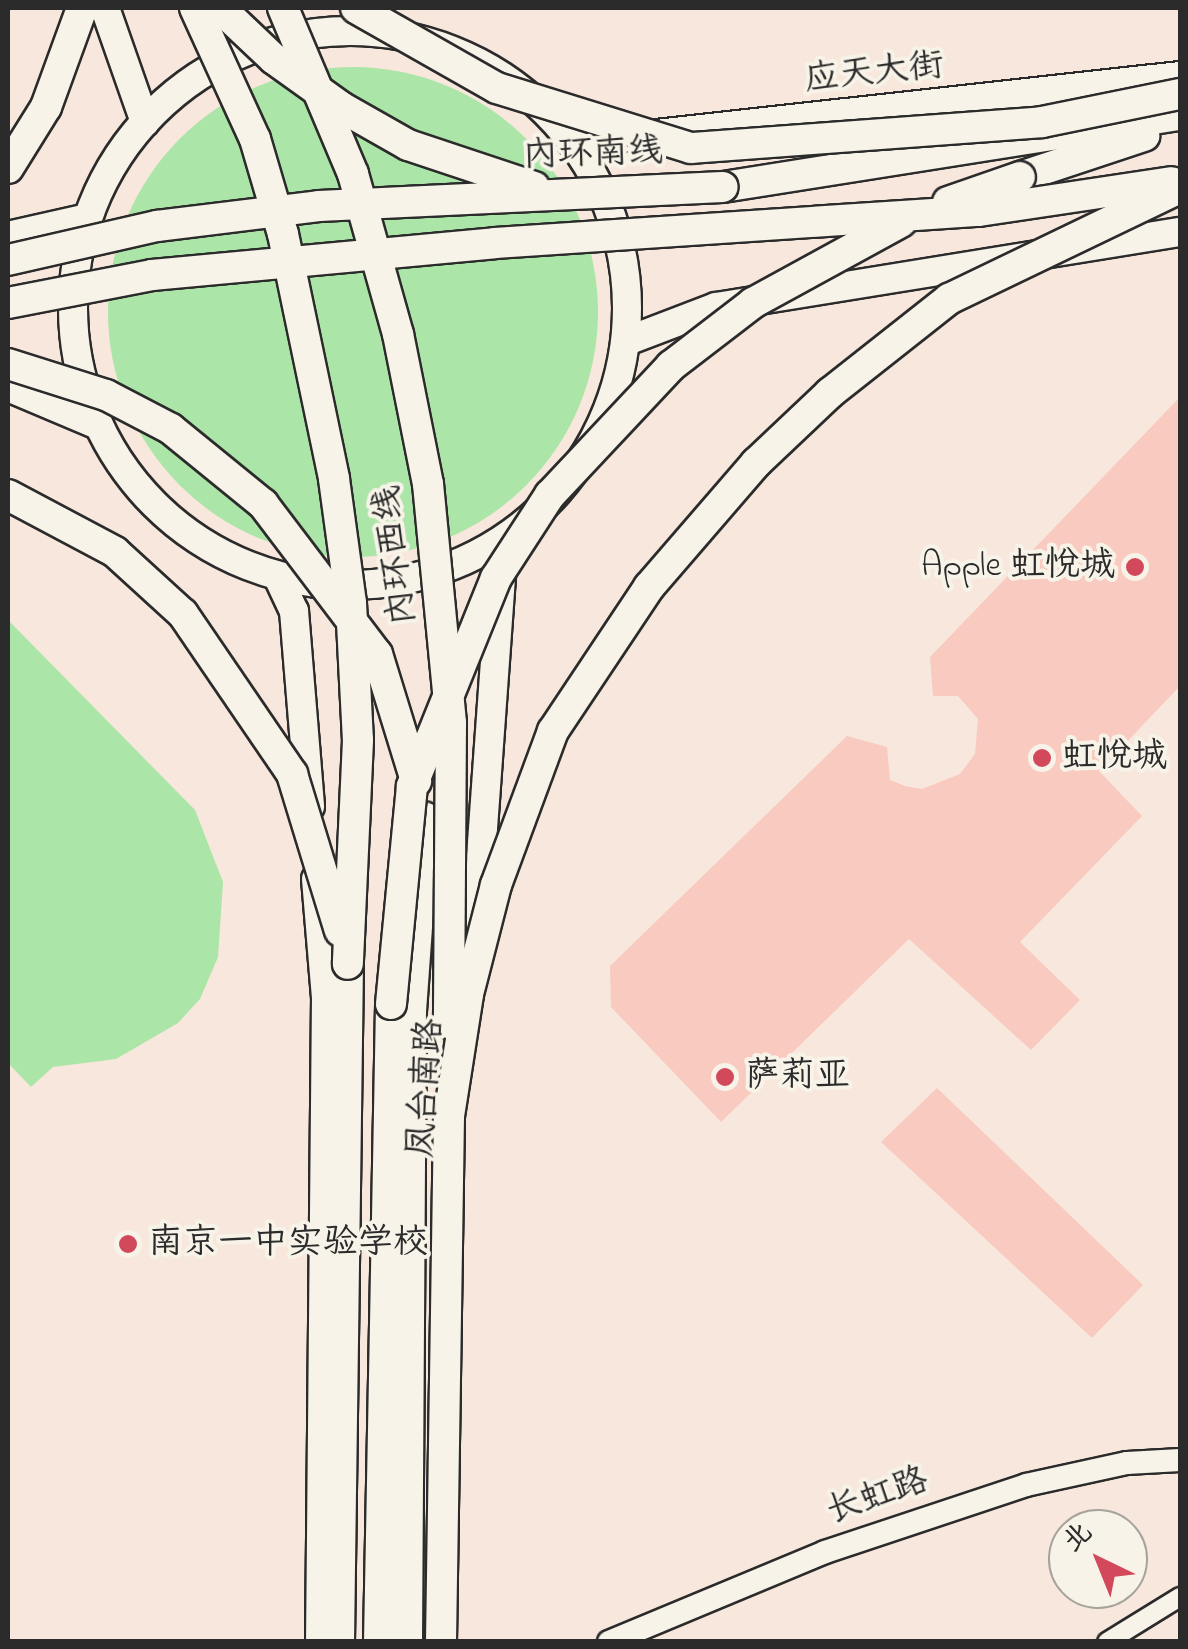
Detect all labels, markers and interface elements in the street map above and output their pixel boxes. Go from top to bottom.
street label: 应天大街 [802,46,946,102]
street label: 内环南线 [522,132,664,178]
street label: 内环西线 [368,483,426,627]
place label: Apple 虹悦城 [921,546,1115,588]
marker: Apple 虹悦城 [1124,556,1146,578]
place label: 虹悦城 [1062,737,1167,779]
marker: 虹悦城 [1031,747,1053,769]
street label: 凤台南路 [401,1017,453,1159]
place label: 萨莉亚 [745,1056,850,1098]
marker: 萨莉亚 [714,1066,736,1088]
place label: 南京一中实验学校 [148,1223,428,1265]
marker: 南京一中实验学校 [117,1233,139,1255]
street label: 长虹路 [822,1460,934,1534]
north arrow [1048,1509,1148,1609]
text: 北 [1054,1514,1103,1563]

